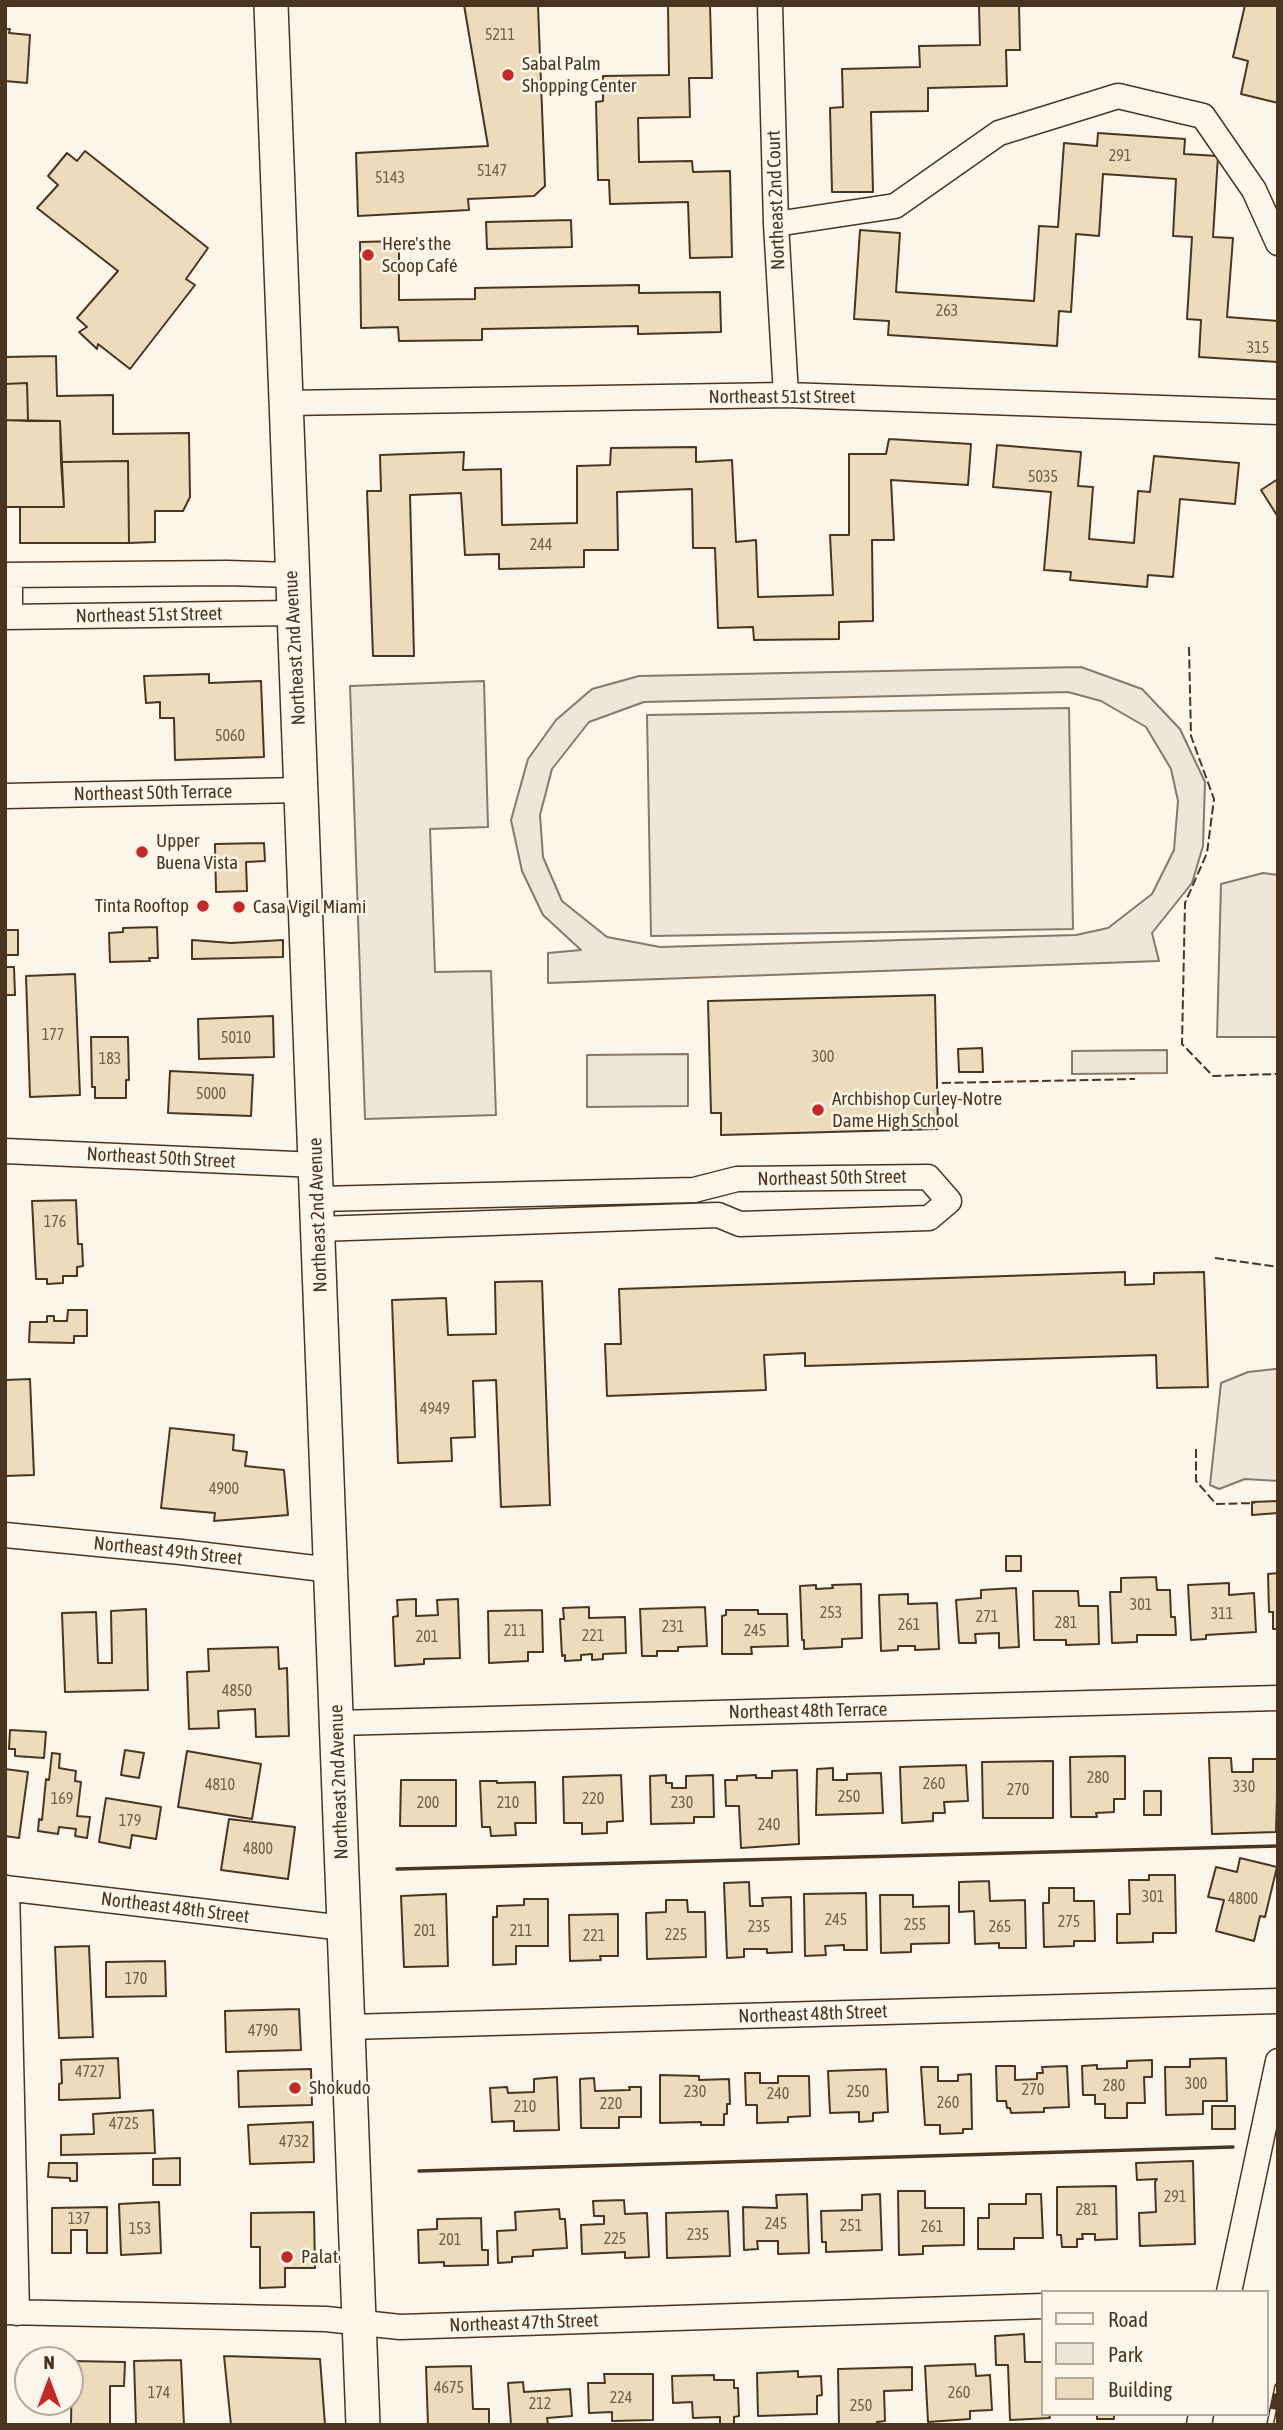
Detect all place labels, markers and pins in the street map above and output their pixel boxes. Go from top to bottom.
place label: Sabal Palm Shopping Center [522,53,636,97]
marker: Sabal Palm Shopping Center [500,67,516,83]
place label: Here's the Scoop Café [382,233,458,277]
marker: Here's the Scoop Café [360,247,376,263]
place label: Upper Buena Vista [156,830,238,874]
marker: Upper Buena Vista [134,844,150,860]
place label: Tinta Rooftop [95,895,189,917]
place label: Casa Vigil Miami [253,896,366,918]
marker: Tinta Rooftop [195,898,211,914]
marker: Casa Vigil Miami [231,899,247,915]
place label: Archbishop Curley-Notre Dame High School [832,1088,1002,1132]
marker: Archbishop Curley-Notre Dame High School [810,1102,826,1118]
place label: Shokudo [309,2077,371,2099]
marker: Shokudo [287,2080,303,2096]
place label: Palat [301,2246,338,2268]
marker: Palat [279,2249,295,2265]

